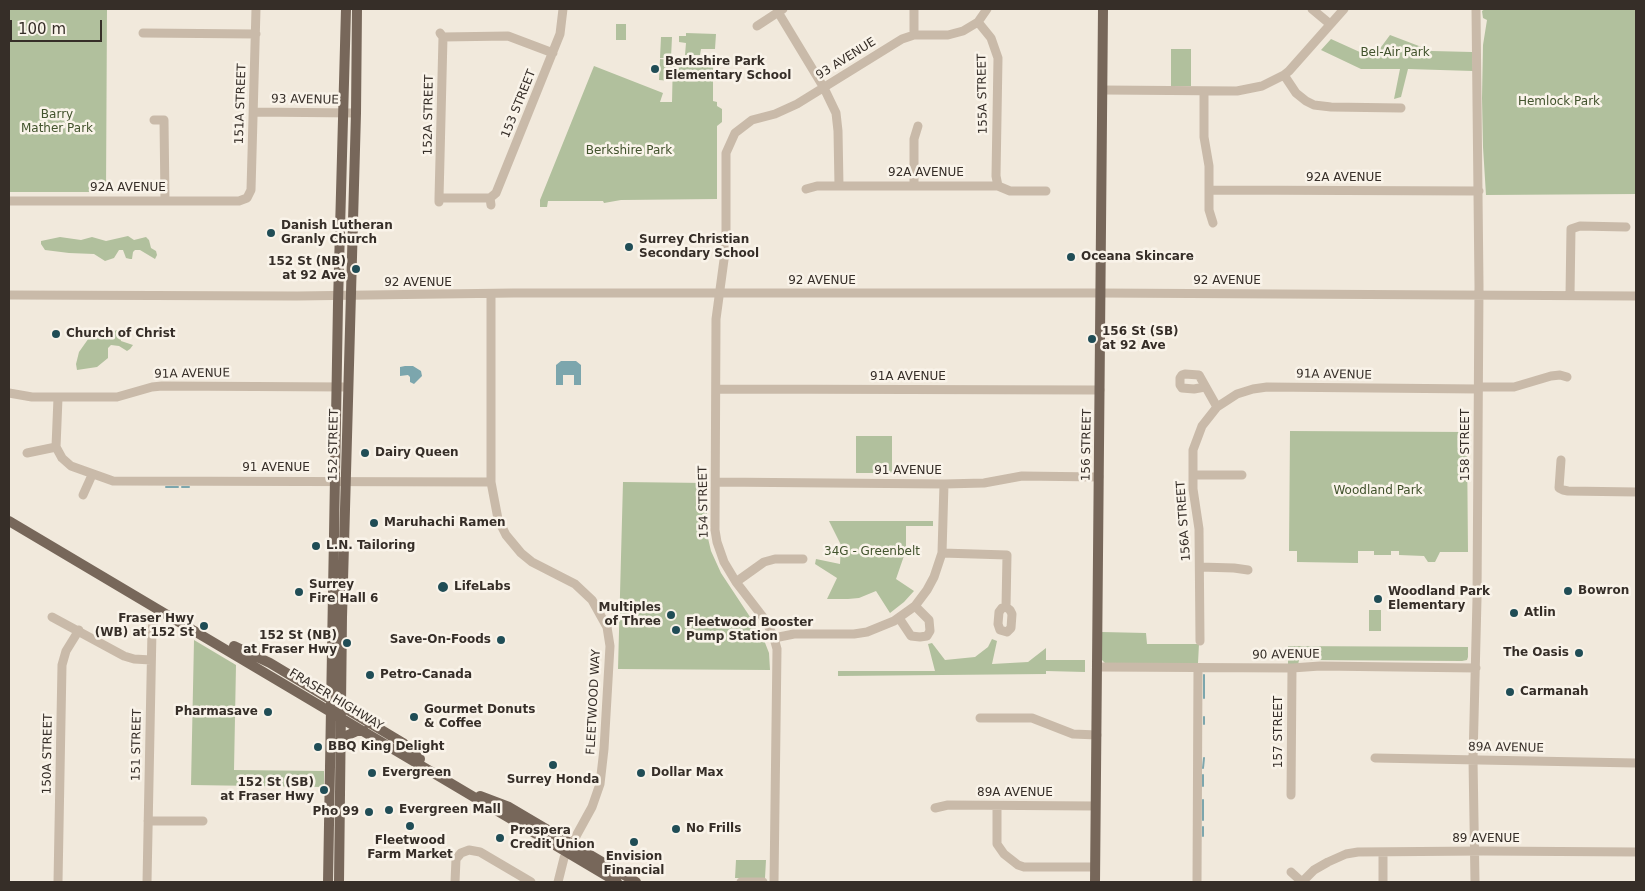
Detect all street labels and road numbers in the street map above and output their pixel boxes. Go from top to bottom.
street label: 93 AVENUE [813,35,879,83]
street label: 155A STREET [975,54,991,134]
street label: 151A STREET [232,63,250,145]
street label: 153 STREET [499,68,539,140]
street label: 152A STREET [421,75,437,155]
street label: 93 AVENUE [271,92,339,108]
street label: 92A AVENUE [888,166,964,180]
street label: 92A AVENUE [1306,171,1382,185]
street label: 92A AVENUE [90,181,166,195]
street label: 92 AVENUE [788,274,856,288]
street label: 92 AVENUE [1193,274,1261,288]
street label: 92 AVENUE [384,276,452,290]
street label: 91A AVENUE [154,366,230,382]
street label: 91A AVENUE [1296,367,1372,383]
street label: 91A AVENUE [870,370,946,384]
street label: 152 STREET [326,409,342,481]
street label: 156 STREET [1079,409,1095,481]
street label: 158 STREET [1459,409,1473,481]
street label: 91 AVENUE [242,461,310,475]
street label: 91 AVENUE [874,464,942,478]
street label: 154 STREET [696,466,712,538]
street label: 156A STREET [1174,480,1194,562]
street label: 90 AVENUE [1252,647,1320,663]
street label: FLEETWOOD WAY [584,649,604,755]
street label: FRASER HIGHWAY [286,666,386,734]
street label: 157 STREET [1272,696,1286,768]
street label: 151 STREET [129,709,145,781]
street label: 150A STREET [40,714,56,794]
street label: 89A AVENUE [1468,740,1544,756]
street label: 89A AVENUE [977,786,1053,800]
street label: 89 AVENUE [1452,832,1520,846]

